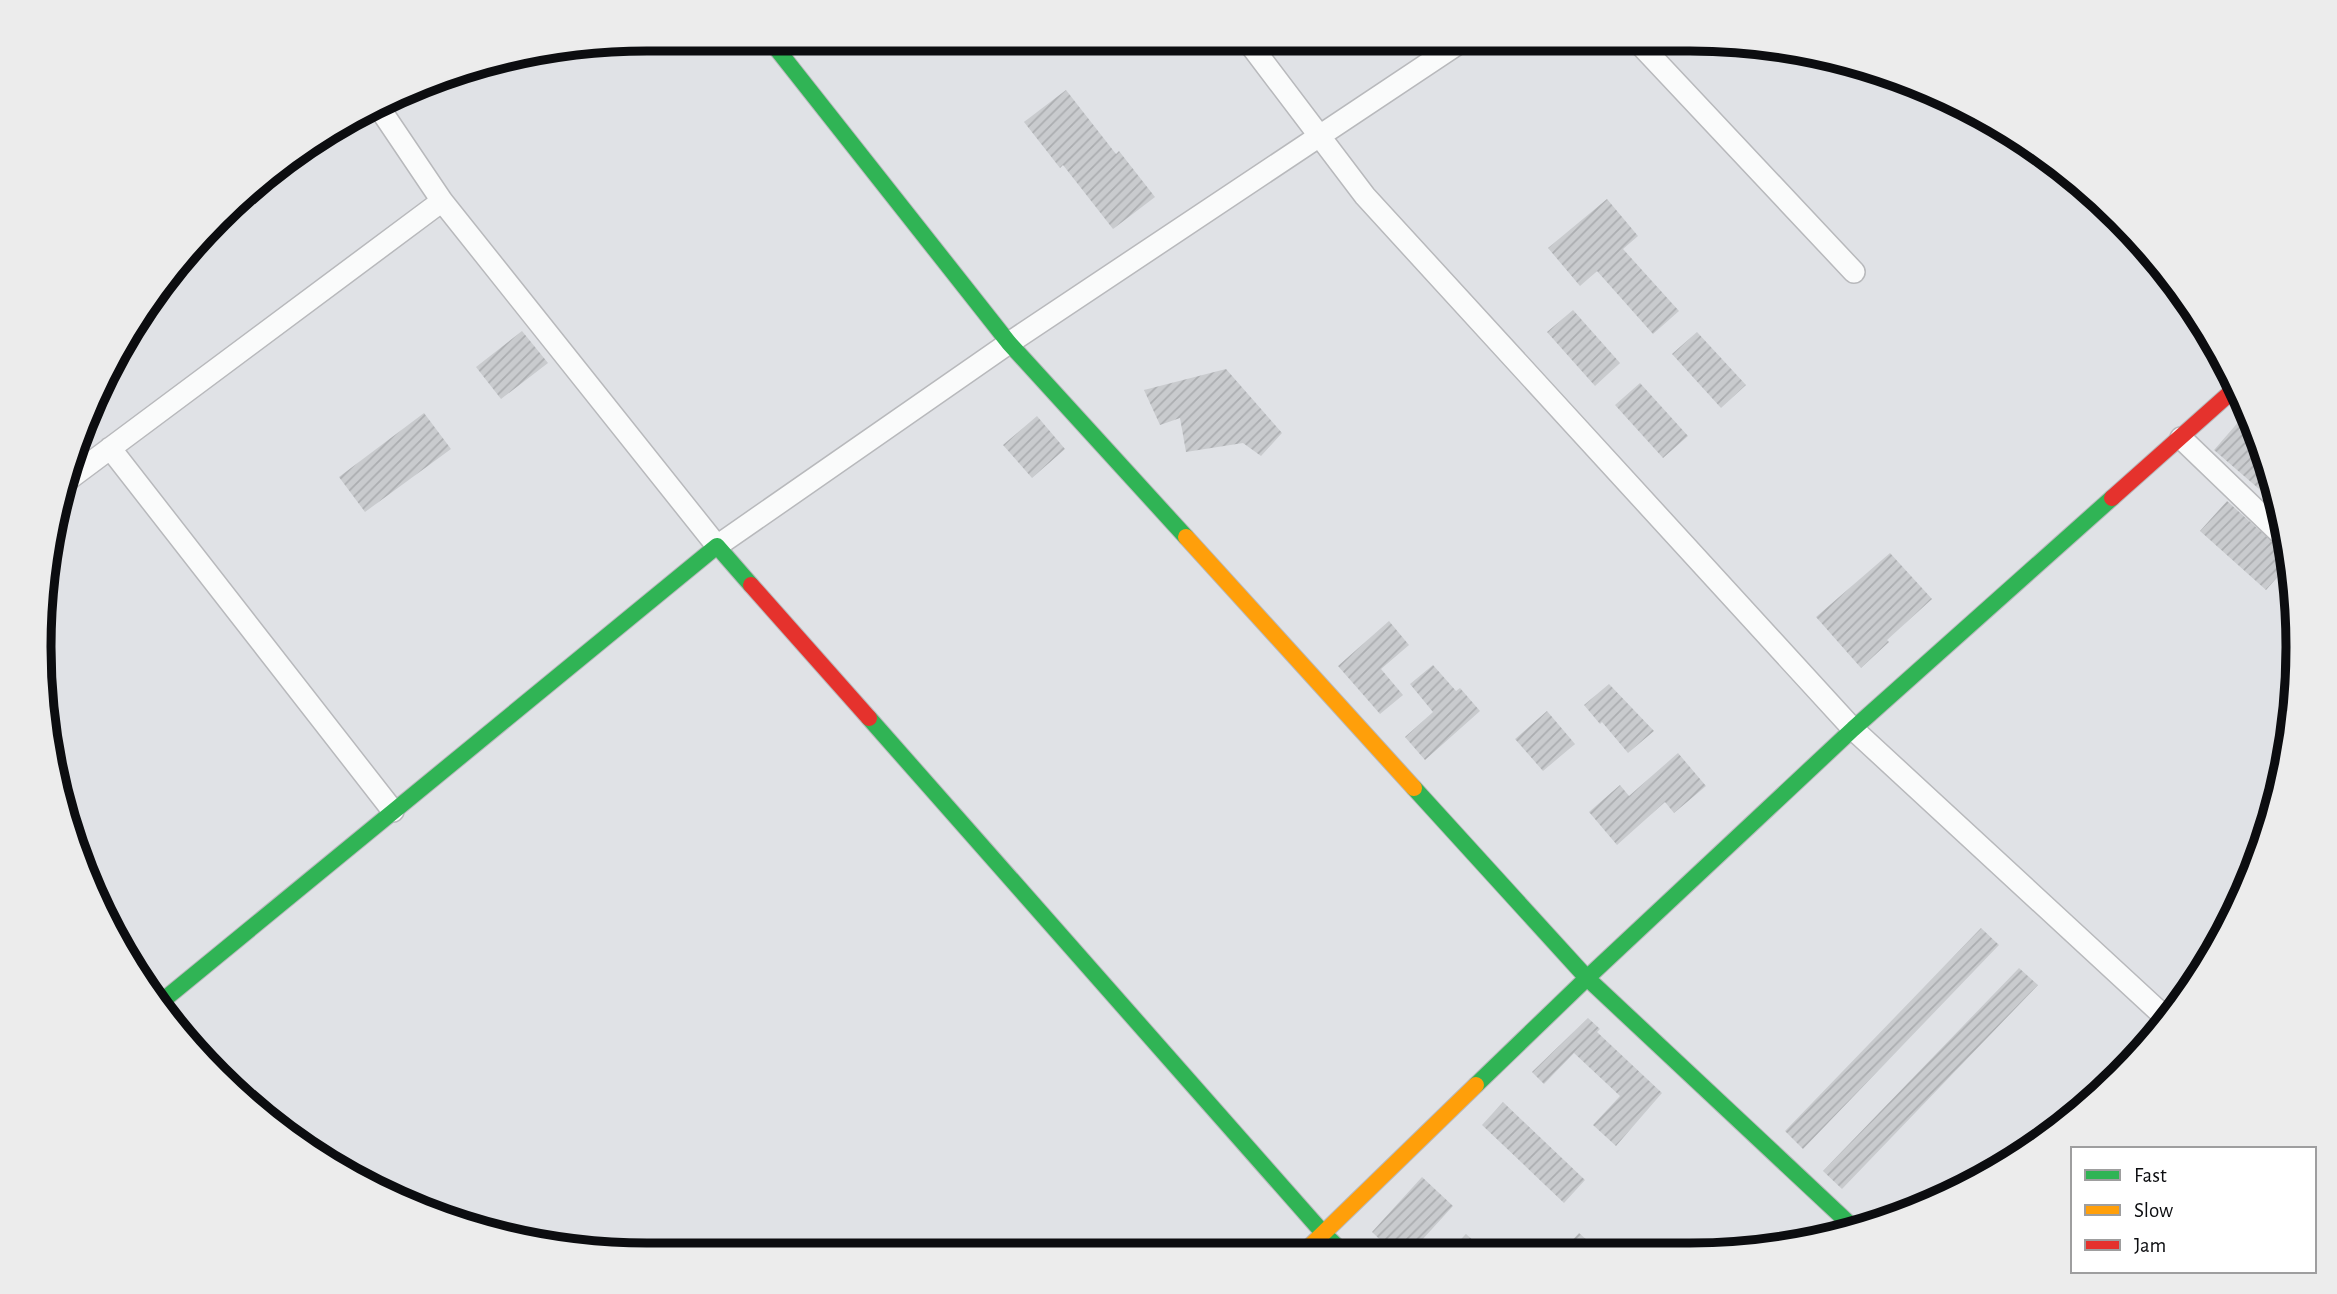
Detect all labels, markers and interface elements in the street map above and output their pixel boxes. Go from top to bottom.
legend [2071,1147,2316,1273]
text: Fast [2134,1165,2167,1186]
text: Slow [2134,1200,2173,1221]
text: Jam [2134,1235,2166,1256]

